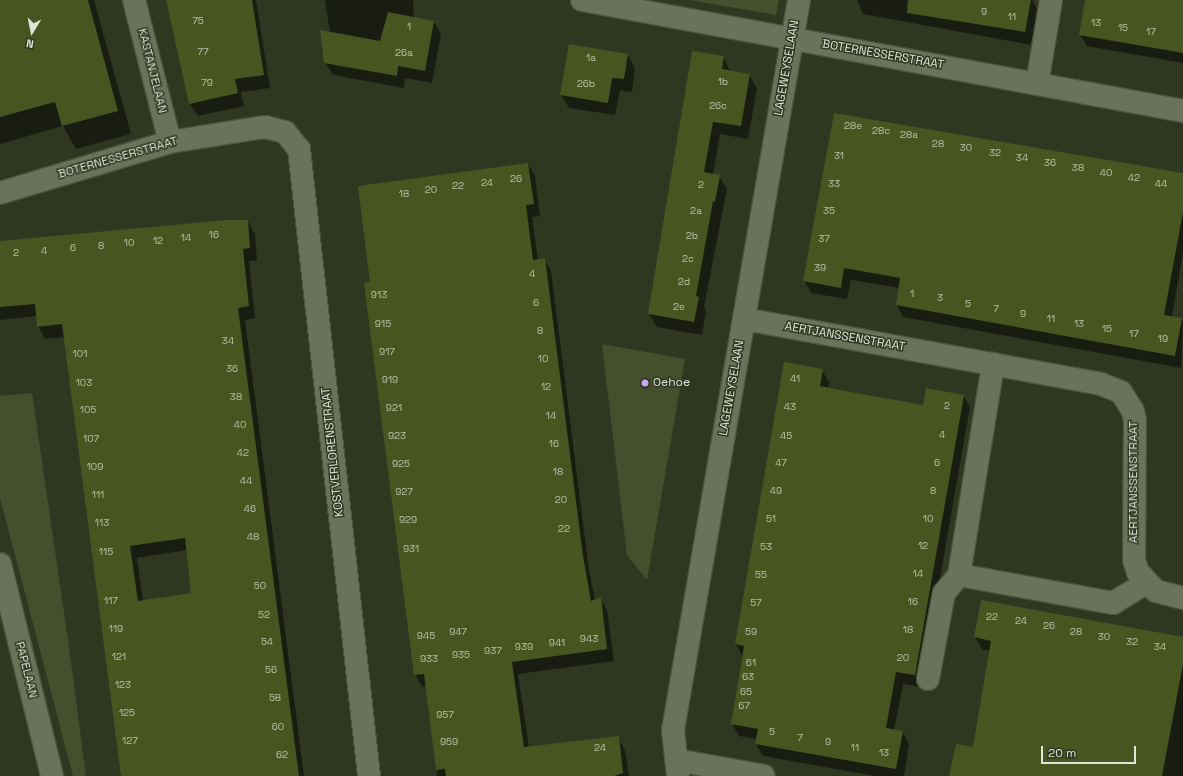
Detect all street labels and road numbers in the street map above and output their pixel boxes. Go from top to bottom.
street label: LAGEWEYSELAAN [772,19,802,117]
street label: KASTANJELAAN [134,27,170,115]
street label: BOTERNESSERSTRAAT [821,37,945,73]
street label: BOTERNESSERSTRAAT [57,134,179,182]
street label: AERTJANSSENSTRAAT [783,319,907,355]
street label: LAGEWEYSELAAN [717,339,747,437]
street label: KOSTVERLORENSTRAAT [319,386,347,518]
street label: AERTJANSSENSTRAAT [1127,421,1141,543]
street label: PAPELAAN [12,640,40,700]

